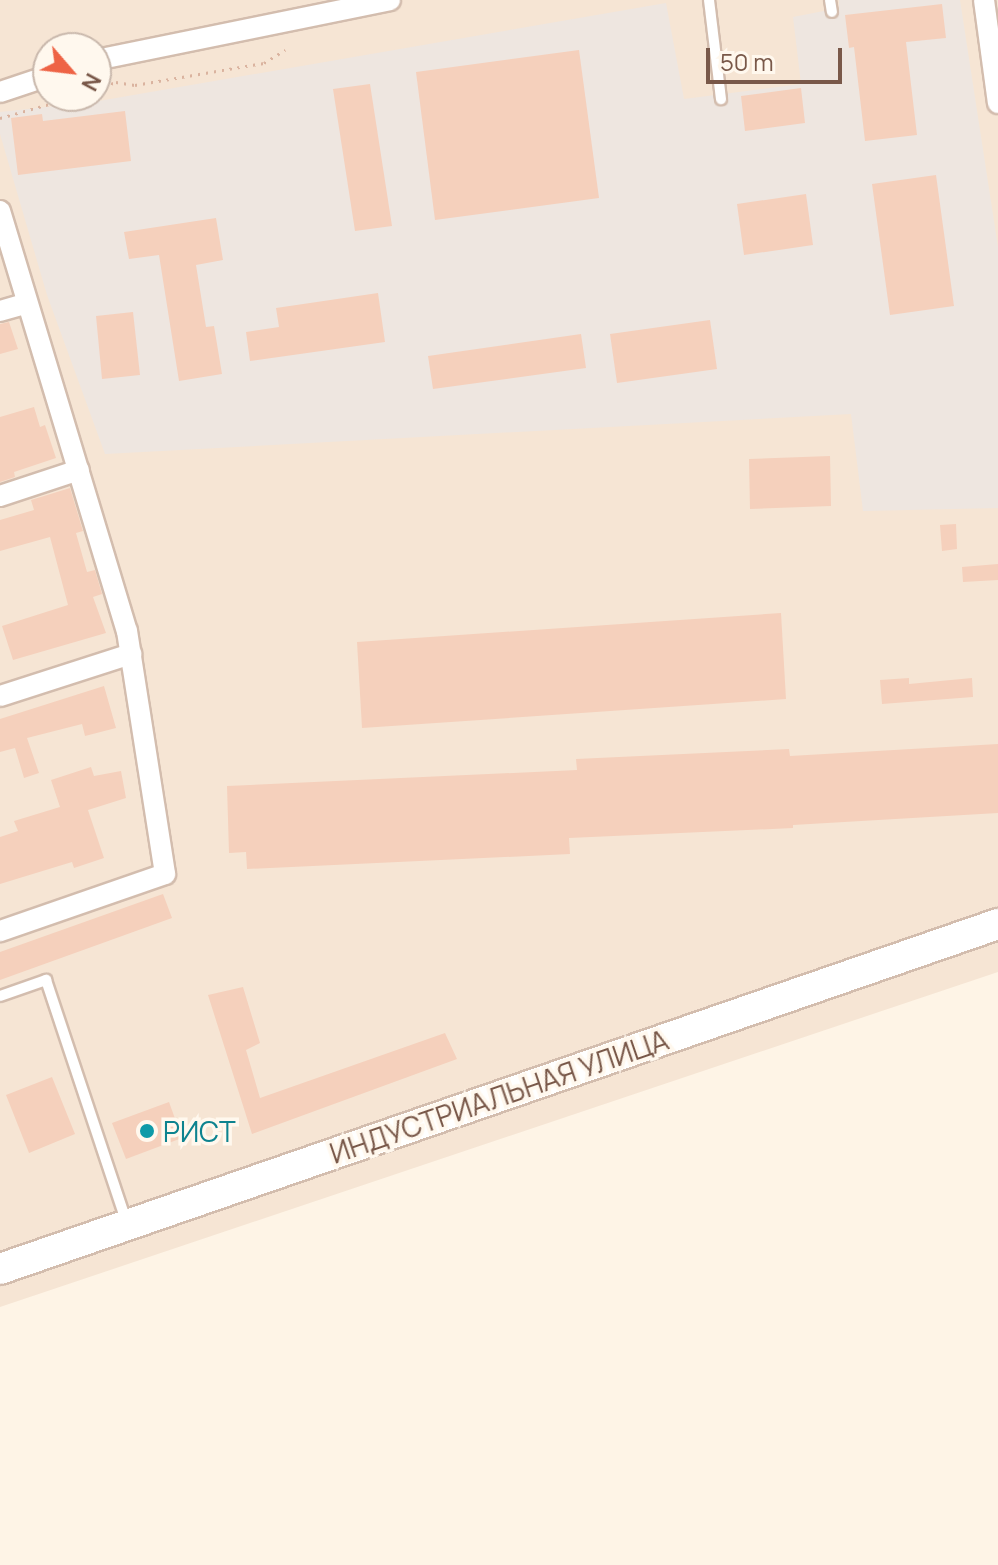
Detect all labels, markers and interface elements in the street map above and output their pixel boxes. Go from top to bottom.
north arrow [32,32,112,112]
scale bar [710,32,846,82]
text: 50 m [720,45,774,78]
text: N [74,68,108,96]
street label: ИНДУСТРИАЛЬНАЯ УЛИЦА [325,1022,673,1170]
place label: РИСТ [163,1114,236,1148]
marker: РИСТ [138,1122,156,1140]

